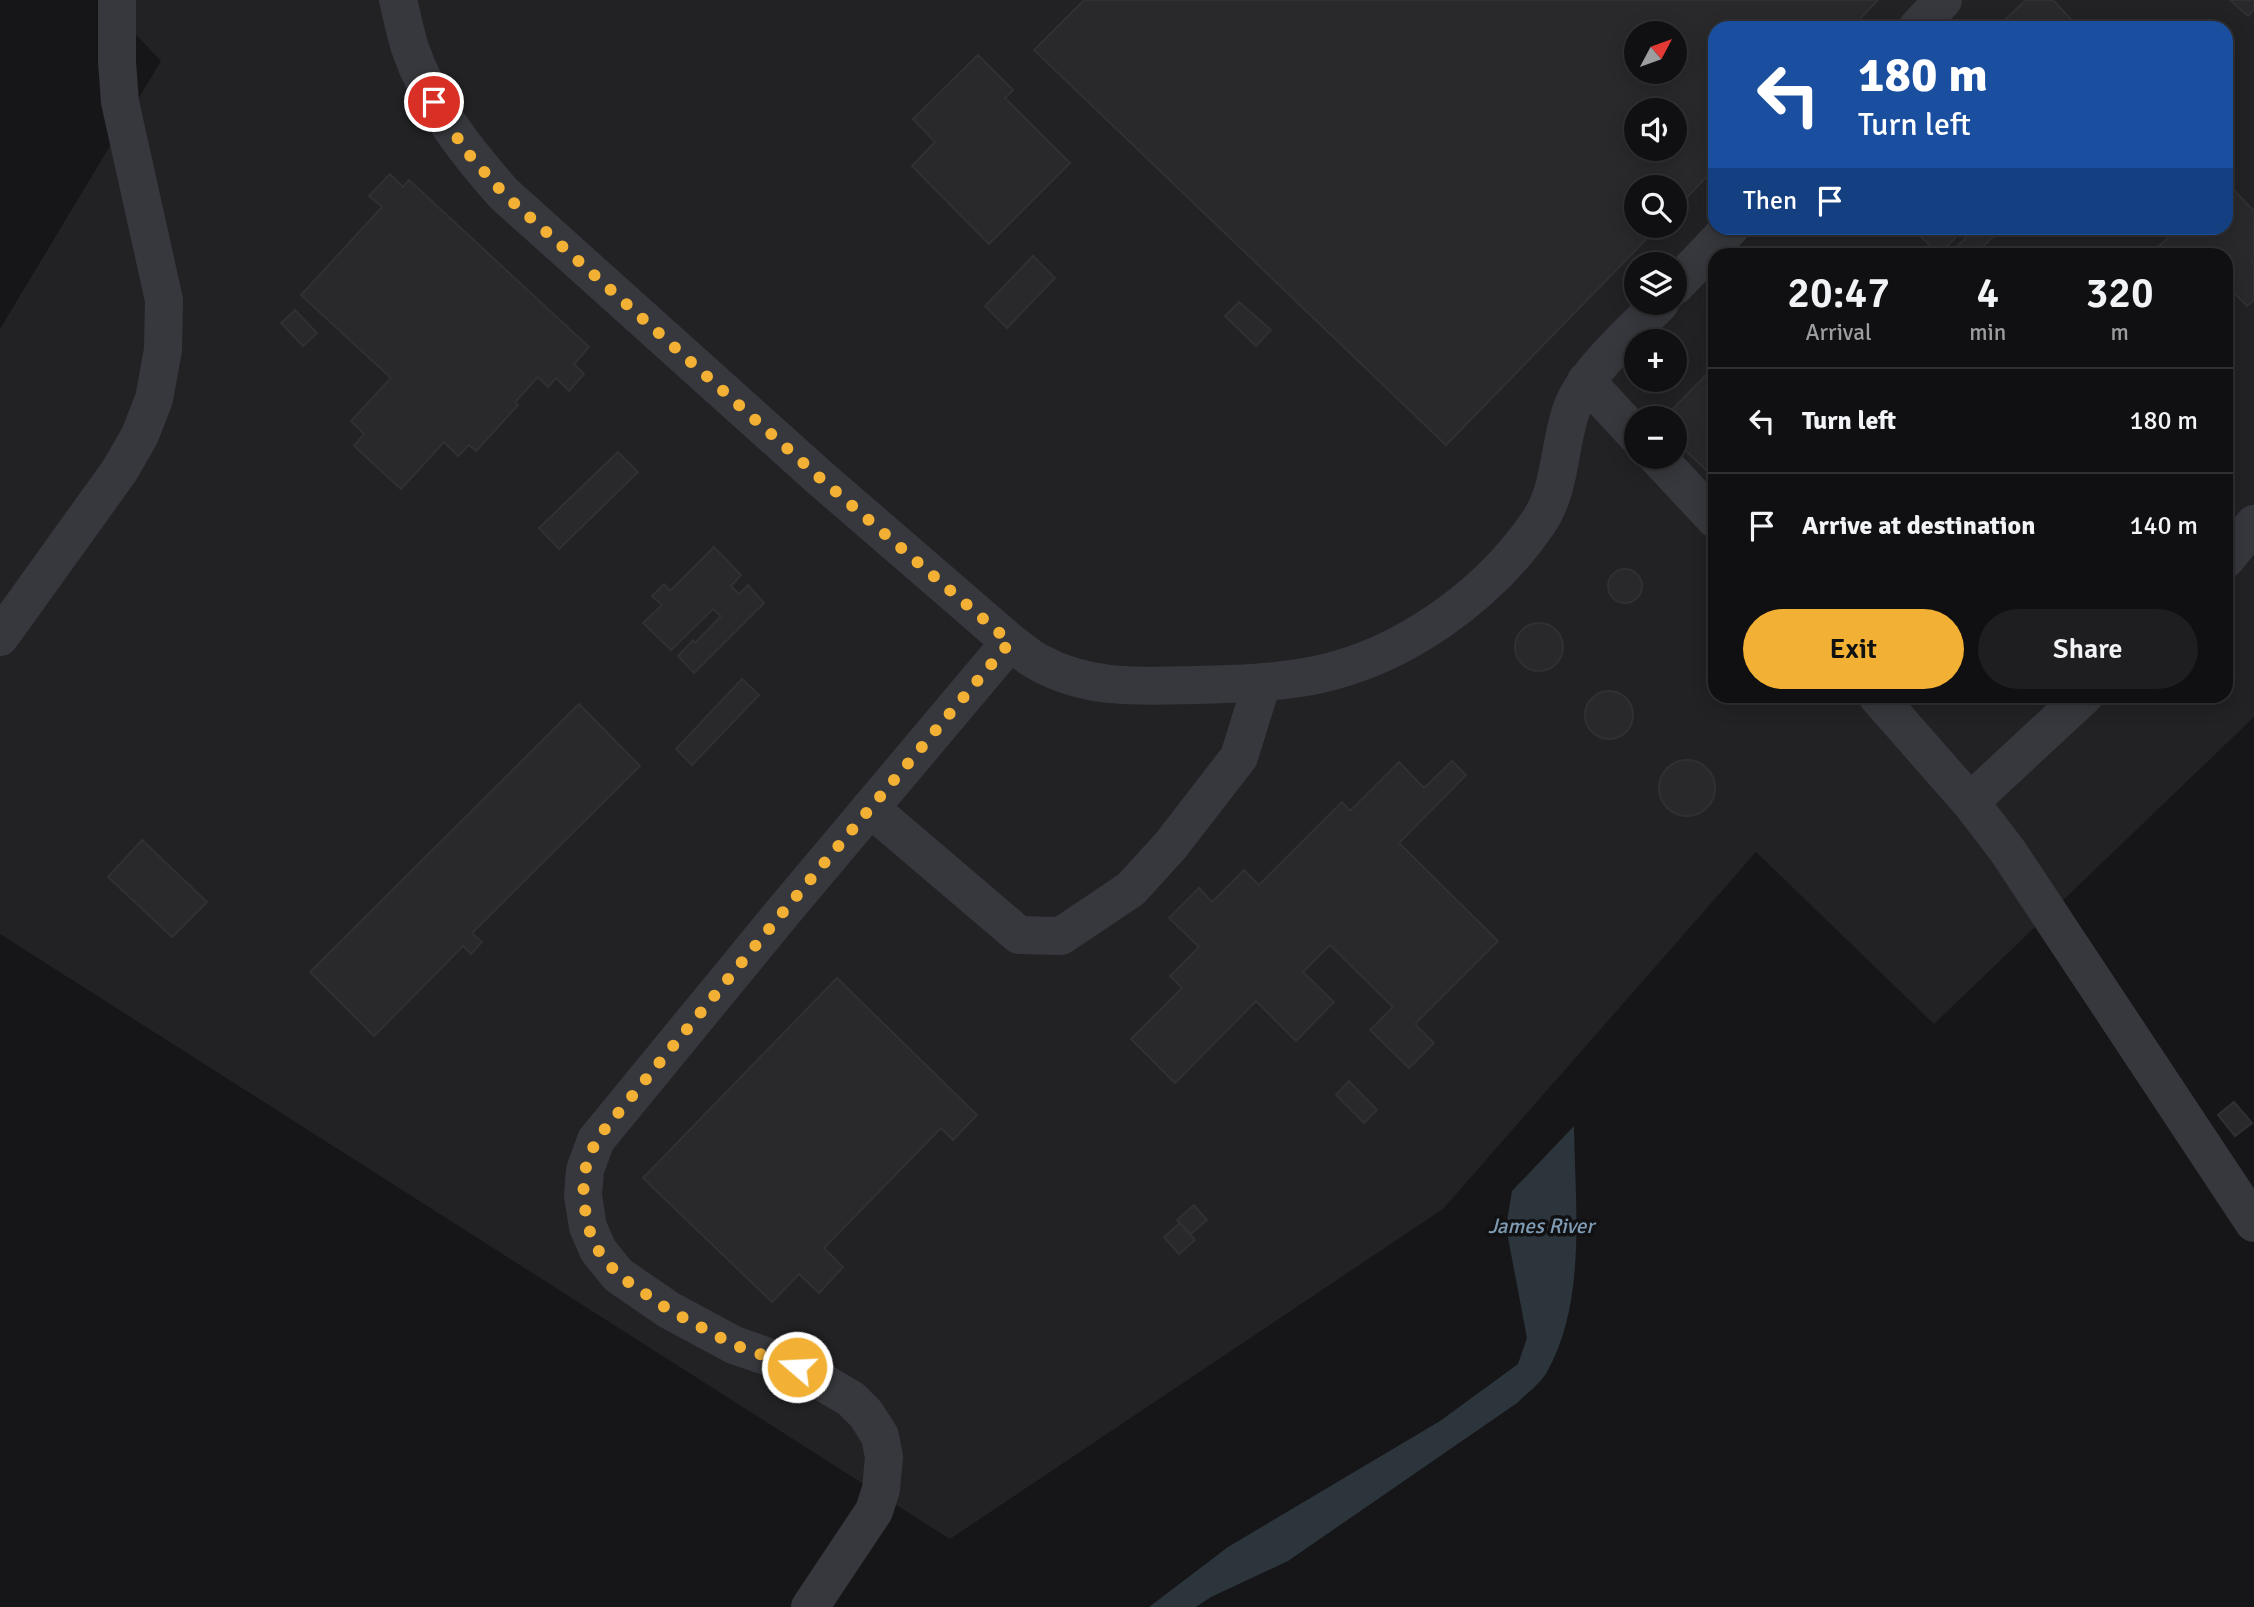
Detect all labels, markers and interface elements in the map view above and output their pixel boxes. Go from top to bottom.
north arrow [1624,21,1687,84]
map controls [1624,21,1687,469]
text: 180 m [1858,45,1988,105]
icon: left [1743,49,1834,140]
pin [404,72,464,132]
icon: arrive [415,83,453,121]
button: sound [1624,98,1687,161]
text: Turn left [1858,105,1971,144]
button: search [1624,175,1687,238]
icon: arrive [1811,182,1849,220]
text: Then [1743,185,1797,217]
button: layers [1624,252,1687,315]
text: 20:47 [1787,268,1890,319]
text: 4 [1976,268,1999,319]
text: 320 [2086,268,2154,319]
text: Arrival [1805,318,1872,347]
text: min [1969,318,2006,347]
text: m [2110,318,2129,347]
button: + [1624,329,1687,392]
icon: left [1743,402,1781,440]
text: Turn left [1802,405,1896,437]
text: 180 m [2129,405,2198,437]
button: − [1624,406,1687,469]
icon: arrive [1743,507,1781,545]
text: Arrive at destination [1802,510,2035,542]
text: 140 m [2129,510,2198,542]
button: Exit [1743,609,1964,689]
button: Share [1978,609,2198,689]
water label: James River [1488,1213,1597,1239]
position arrow [760,1330,834,1404]

